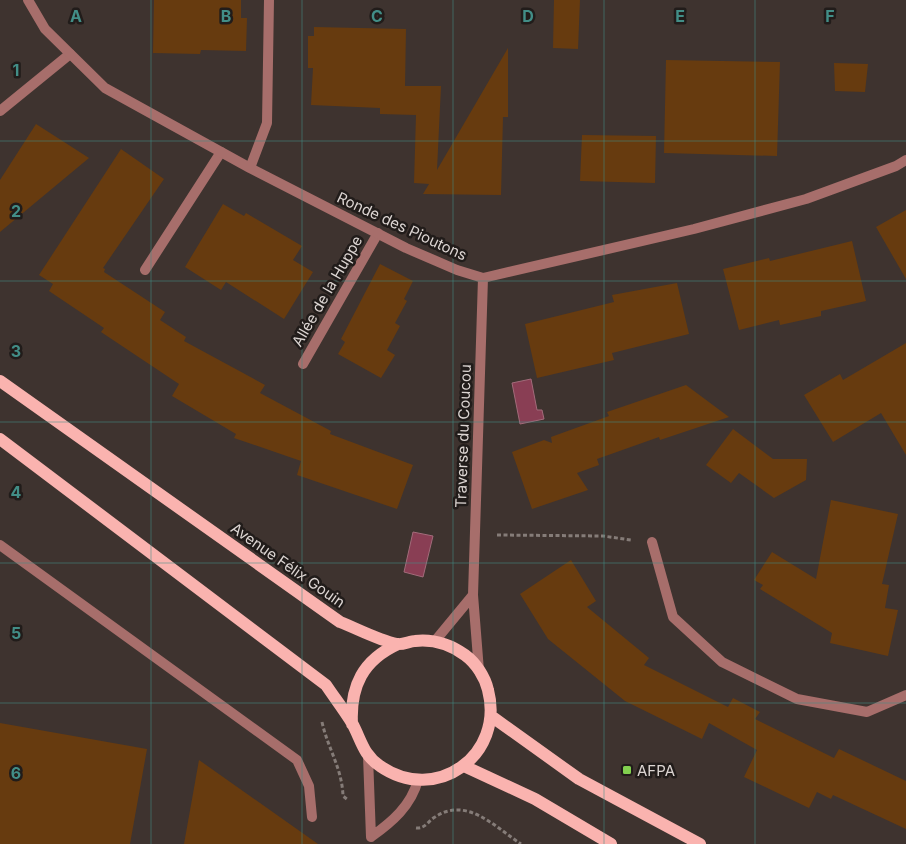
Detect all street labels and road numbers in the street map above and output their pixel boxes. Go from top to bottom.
street label: Ronde des Pioutons [334,188,470,264]
street label: Allée de la Huppe [288,232,366,350]
street label: Traverse du Coucou [451,364,475,508]
street label: Avenue Félix Gouin [227,518,349,612]

